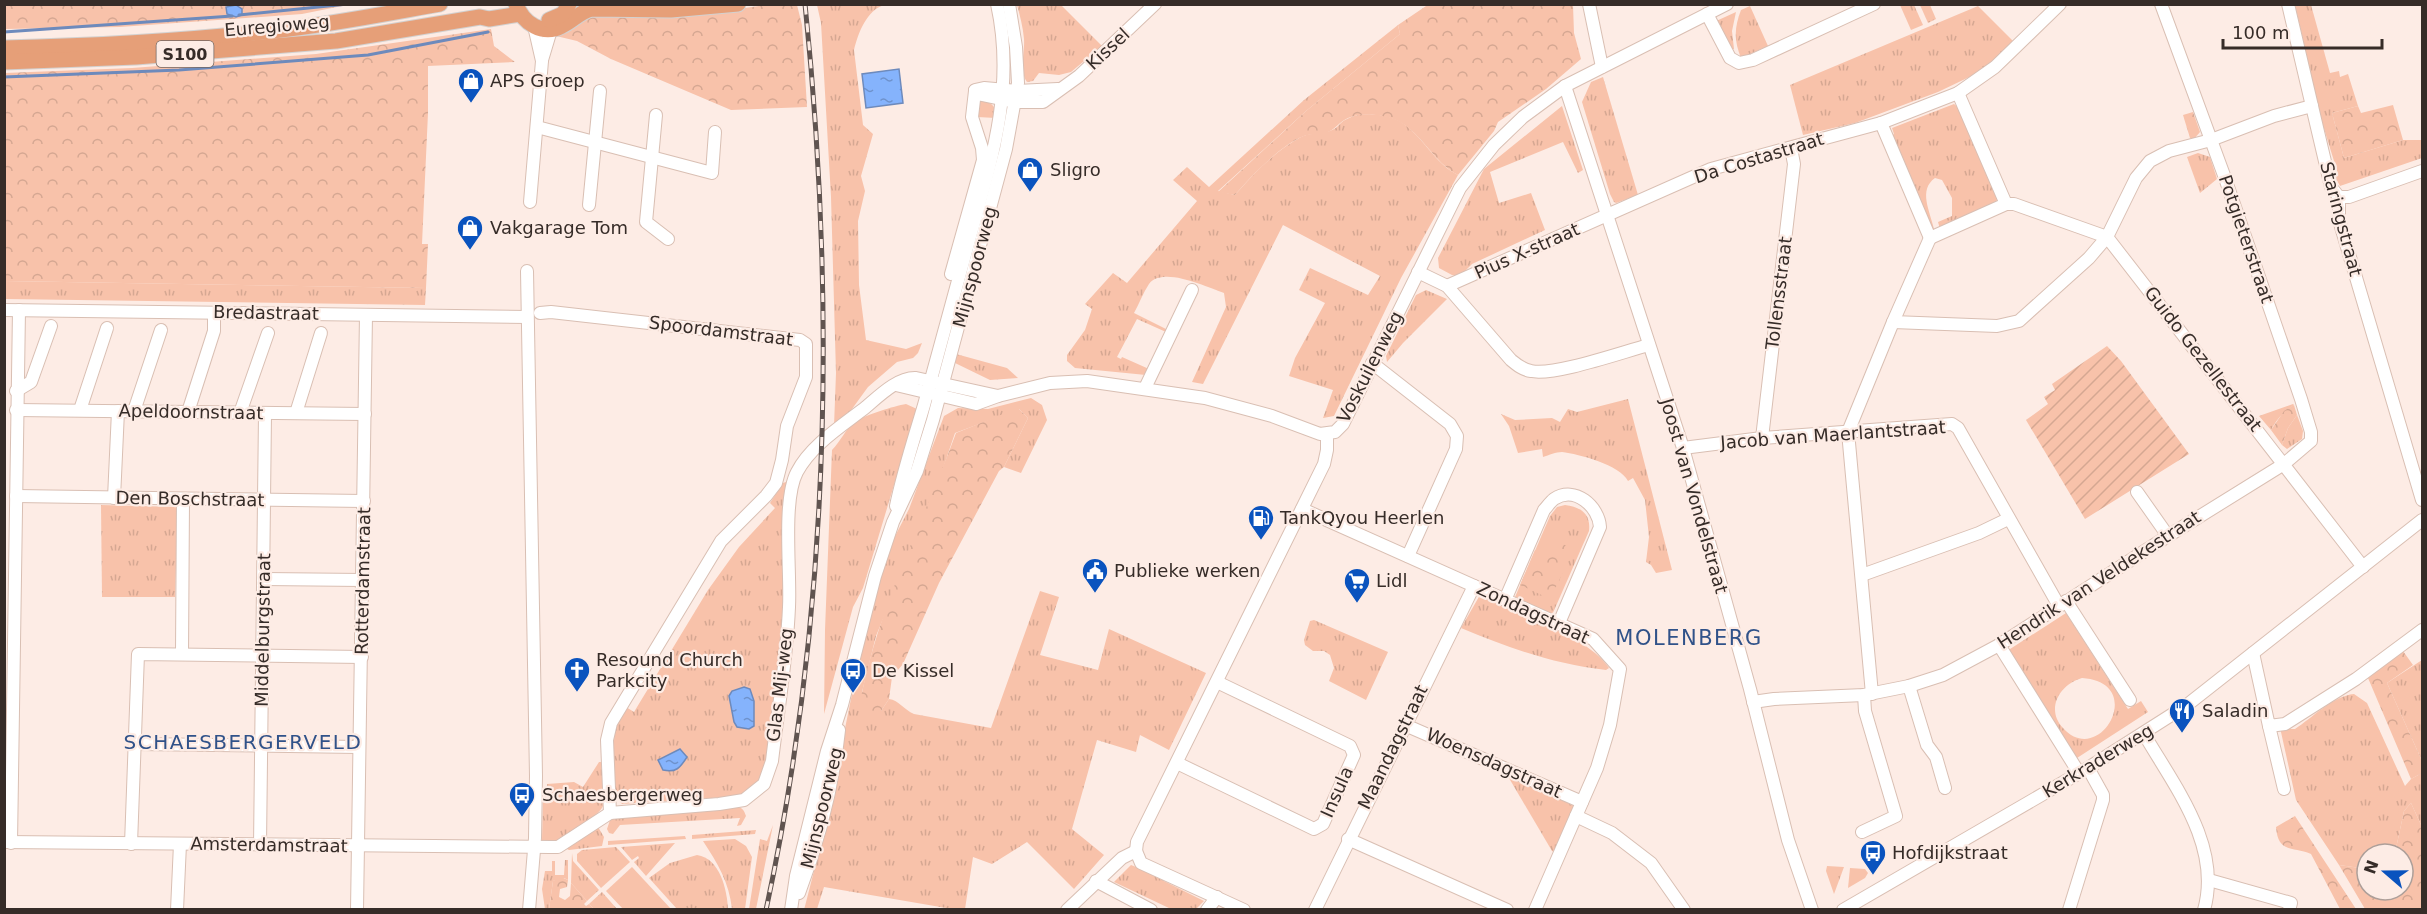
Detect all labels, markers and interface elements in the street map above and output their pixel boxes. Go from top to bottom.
street label: Euregioweg [223,10,330,41]
scale bar [2223,12,2382,50]
text: 100 m [2232,22,2290,43]
street label: Kissel [1082,23,1134,74]
road number: S100 [156,41,213,67]
shop icon: APS Groep [456,66,486,104]
place label: APS Groep [490,70,585,91]
street label: Da Costastraat [1691,128,1826,187]
shop icon: Sligro [1015,155,1045,193]
place label: Sligro [1050,159,1101,180]
street label: Staringstraat [2316,159,2367,278]
street label: Potgieterstraat [2215,172,2278,306]
street label: Mijnspoorweg [948,204,1001,330]
shop icon: Vakgarage Tom [455,213,485,251]
place label: Vakgarage Tom [490,217,628,238]
street label: Pius X-straat [1471,218,1583,283]
street label: Tollensstraat [1761,235,1796,352]
street label: Guido Gezellestraat [2140,282,2266,435]
street label: Bredastraat [213,301,319,324]
street label: Voskuilenweg [1332,308,1407,426]
street label: Spoordamstraat [648,311,794,350]
street label: Joost van Vondelstraat [1656,395,1732,596]
street label: Apeldoornstraat [118,400,264,423]
street label: Jacob van Maerlantstraat [1719,416,1946,453]
street label: Den Boschstraat [115,487,265,510]
fuel station icon: TankQyou Heerlen [1246,503,1276,541]
street label: Hendrik van Veldekestraat [1993,506,2204,653]
street label: Rotterdamstraat [351,507,374,655]
place label: TankQyou Heerlen [1279,507,1444,528]
street label: Middelburgstraat [251,553,274,707]
public building icon: Publieke werken [1080,556,1110,594]
place label: Publieke werken [1114,560,1261,581]
supermarket icon: Lidl [1342,566,1372,604]
place label: Lidl [1376,570,1407,591]
street label: Zondagstraat [1474,577,1593,648]
district label: MOLENBERG [1615,626,1763,650]
street label: Glas Mij-weg [762,627,797,743]
place label: Resound Church Parkcity [596,649,743,691]
church icon: Resound Church Parkcity [562,655,592,693]
bus stop icon: De Kissel [838,656,868,694]
place label: De Kissel [872,660,954,681]
street label: Maandagstraat [1353,681,1432,812]
restaurant icon: Saladin [2167,696,2197,734]
place label: Saladin [2202,700,2268,721]
street label: Kerkraderweg [2039,719,2157,802]
street label: Woensdagstraat [1423,723,1565,802]
district label: SCHAESBERGERVELD [124,730,362,754]
street label: Mijnspoorweg [796,745,847,871]
street label: Insula [1316,763,1357,821]
bus stop icon: Schaesbergerweg [507,780,537,818]
place label: Schaesbergerweg [542,784,703,805]
street label: Amsterdamstraat [190,833,348,856]
bus stop icon: Hofdijkstraat [1858,838,1888,876]
place label: Hofdijkstraat [1892,842,2008,863]
north arrow [2355,842,2415,902]
text: N [2360,857,2383,877]

